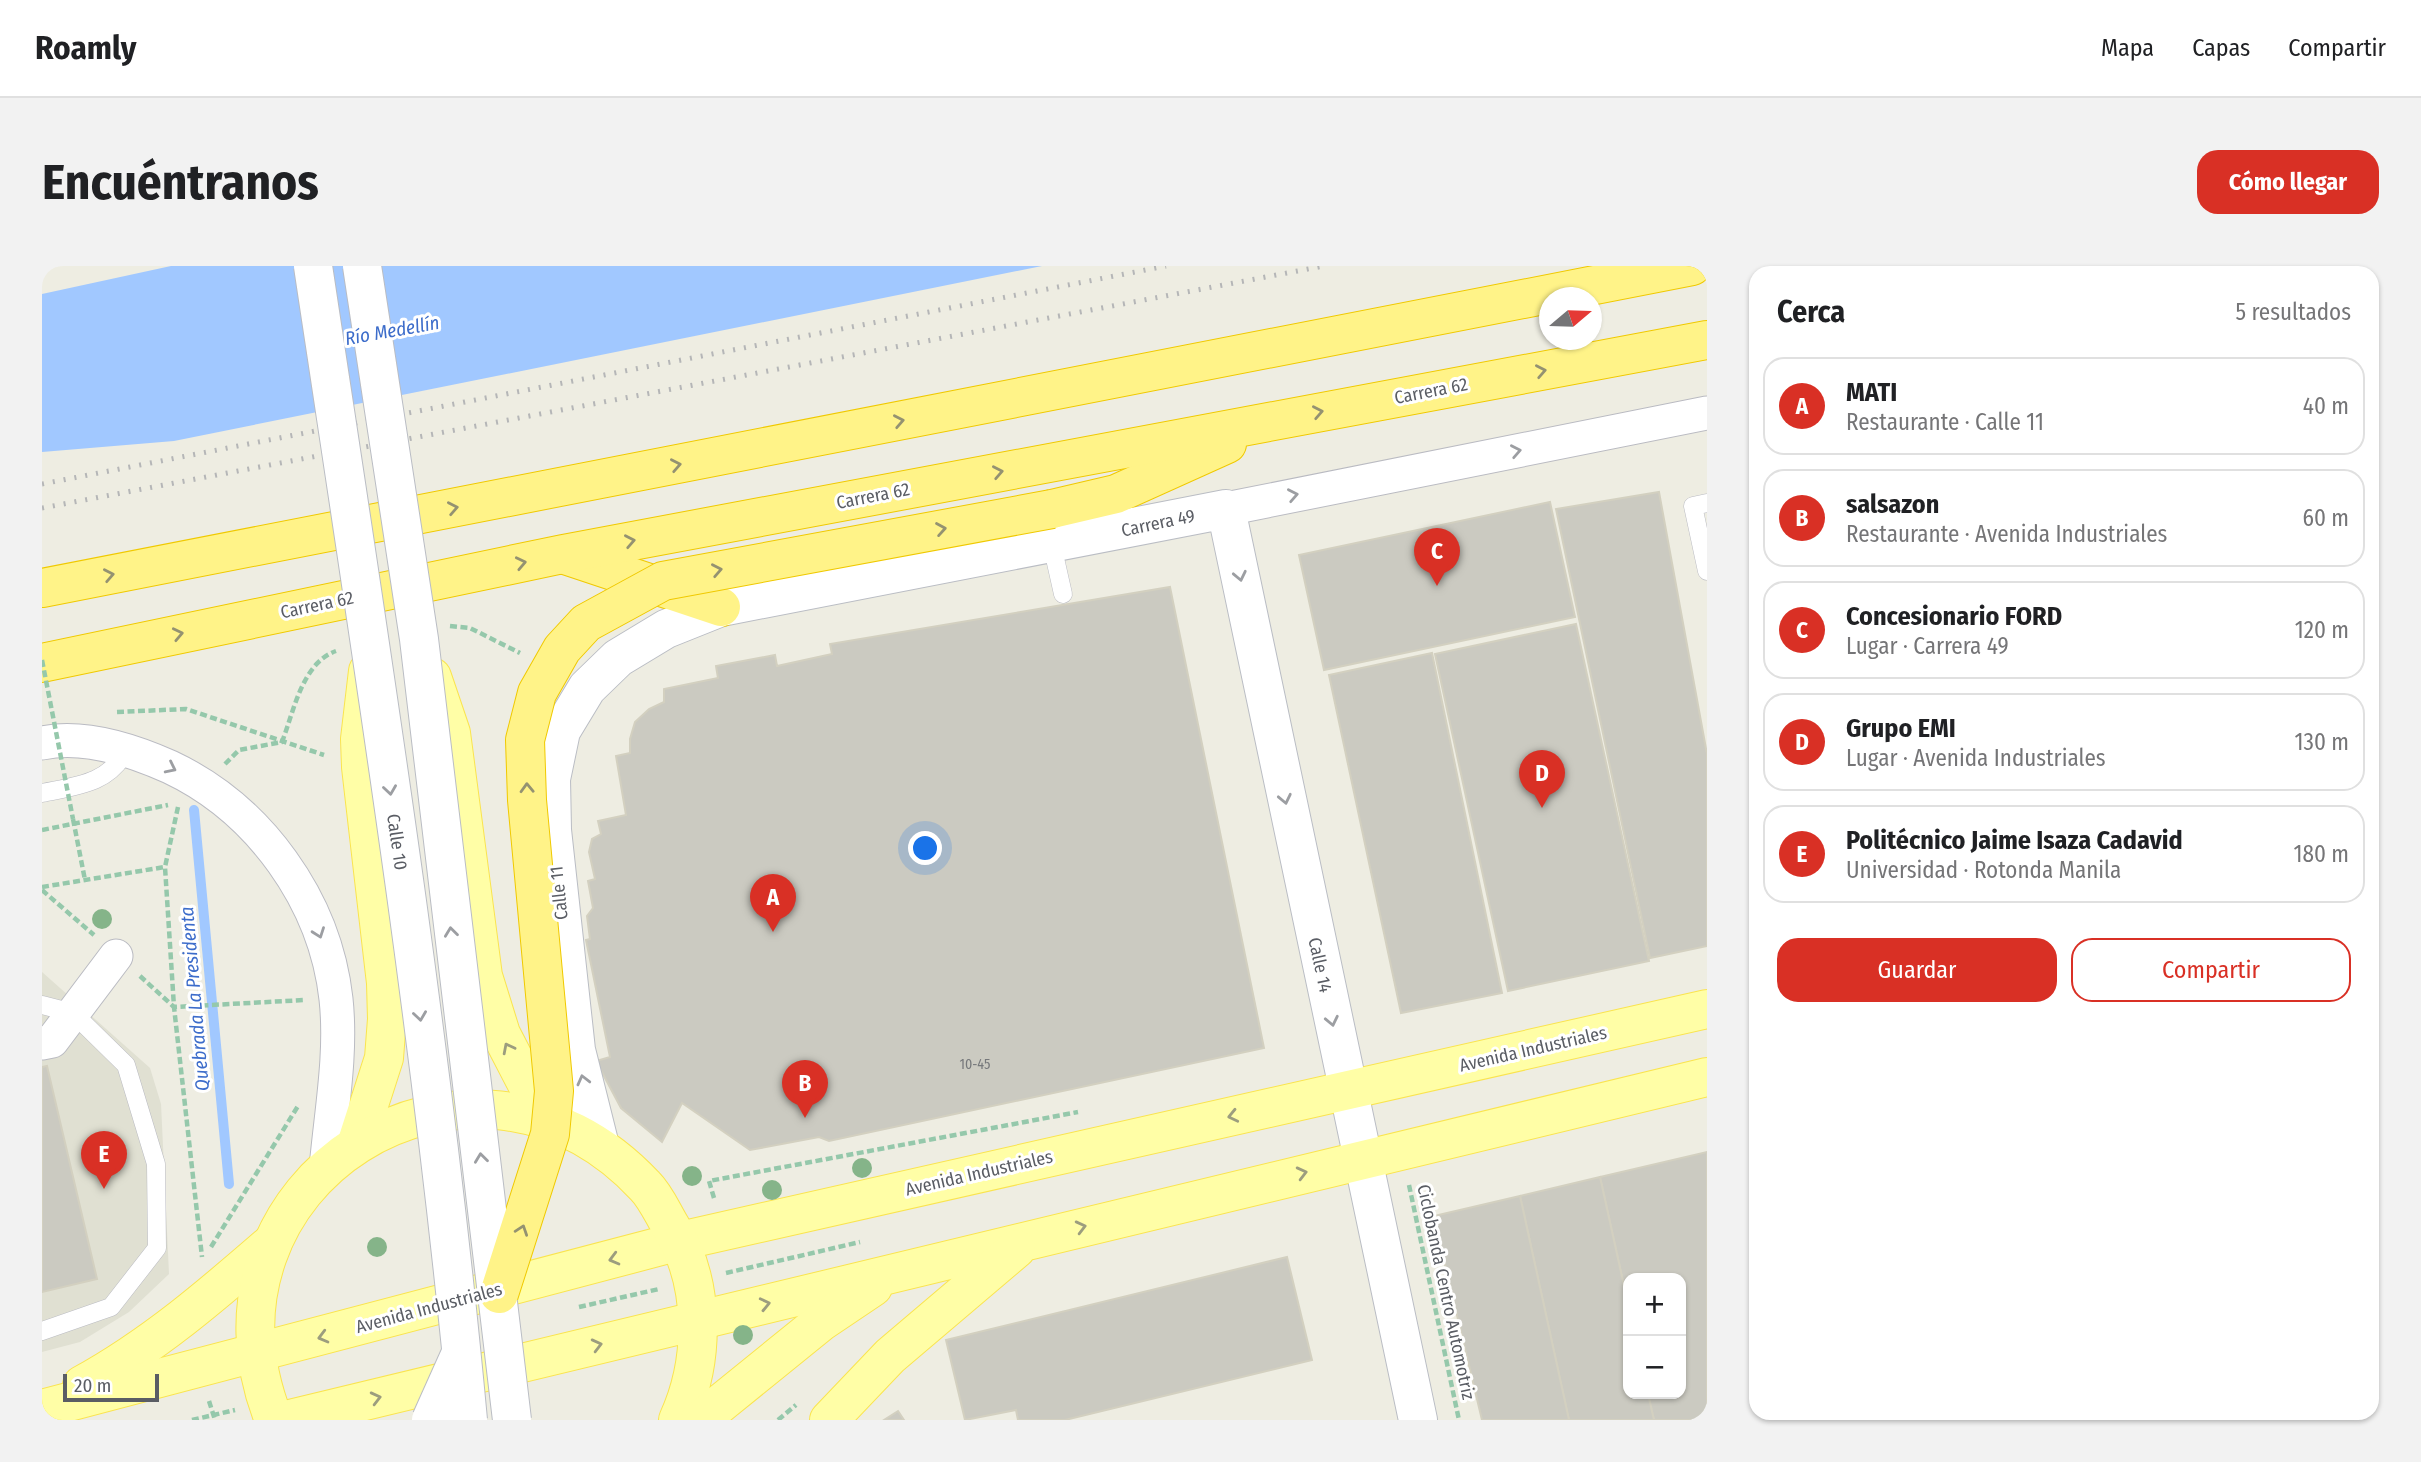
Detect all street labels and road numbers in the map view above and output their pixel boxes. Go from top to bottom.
street label: Carrera 62 [1392,373,1470,409]
street label: Carrera 62 [834,478,912,514]
street label: Carrera 49 [1119,504,1197,542]
street label: Carrera 62 [278,587,356,623]
street label: Calle 10 [382,812,412,872]
street label: Calle 11 [545,865,573,921]
street label: Calle 14 [1303,935,1337,995]
street label: Avenida Industriales [1457,1021,1609,1077]
street label: Avenida Industriales [903,1145,1055,1201]
street label: Ciclobanda Centro Automotriz [1412,1182,1480,1402]
street label: Avenida Industriales [353,1278,505,1338]

